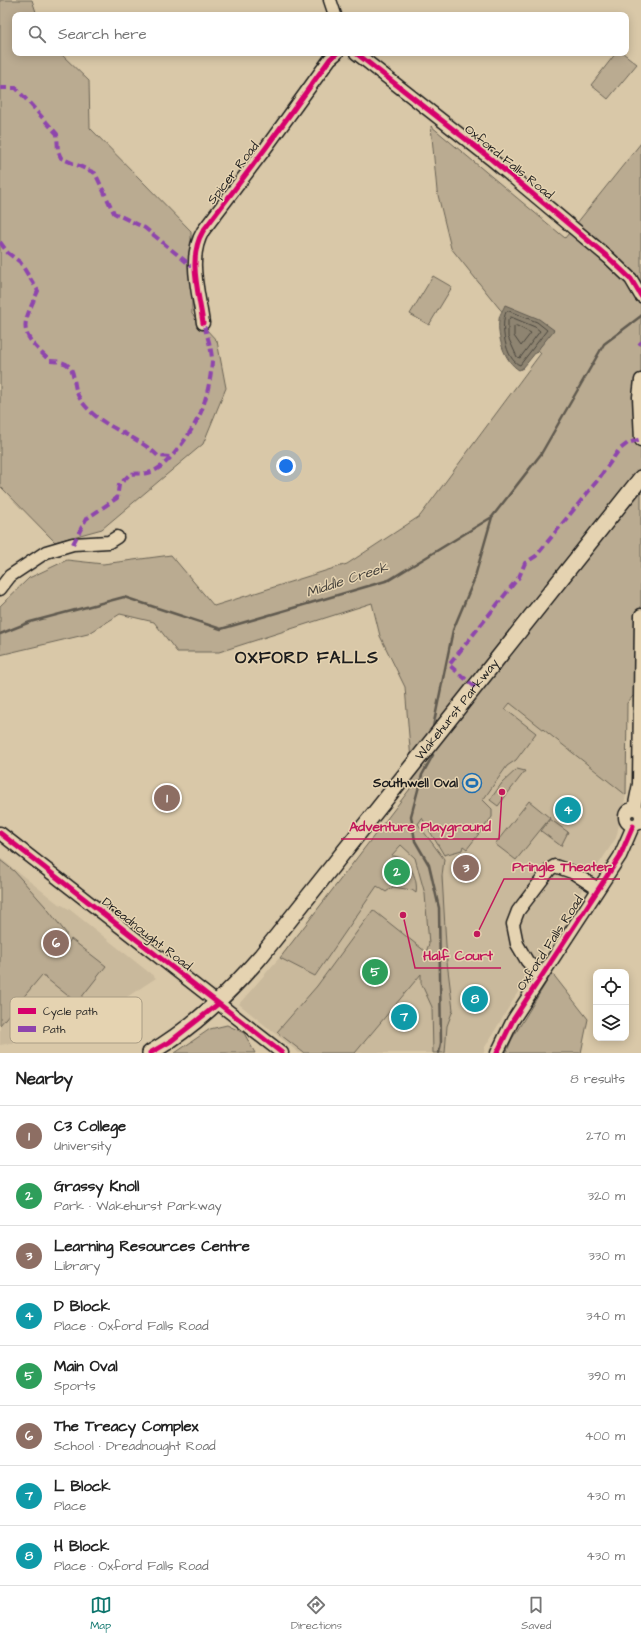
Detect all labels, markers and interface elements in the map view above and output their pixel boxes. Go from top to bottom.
search box [12,12,629,56]
icon: search [26,23,48,45]
text: Search here [58,24,147,45]
street label: Oxford Falls Road [461,120,558,204]
street label: Spicer Road [203,138,263,208]
your location [276,456,296,476]
water label: Middle Creek [304,557,391,603]
district label: OXFORD FALLS [235,646,379,670]
street label: Wakehurst Parkway [411,655,504,764]
sports icon: Southwell Oval [461,772,483,794]
place label: Southwell Oval [372,774,458,792]
pin: 1 [154,783,180,813]
pin: 4 [555,795,581,825]
callout: Adventure Playground [341,813,499,839]
text: Adventure Playground [349,817,492,838]
pin: 3 [453,853,479,883]
callout: Pringle Theater [504,853,620,879]
pin: 2 [384,857,410,887]
text: Pringle Theater [512,857,612,878]
street label: Oxford Falls Road [512,892,588,994]
street label: Dreadnought Road [98,893,196,976]
pin: 6 [43,928,69,958]
callout: Half Court [415,942,501,968]
text: Half Court [423,946,493,966]
pin: 5 [362,957,388,987]
map controls [593,969,629,1041]
button: locate [593,969,629,1005]
pin: 8 [462,984,488,1014]
legend [10,997,142,1043]
pin: 7 [391,1002,417,1032]
text: Cycle path [43,1004,98,1020]
button: layers [593,1005,629,1041]
text: Path [43,1022,66,1037]
text: Nearby [16,1067,73,1091]
text: 8 results [570,1070,625,1088]
text: C3 College [54,1116,126,1137]
text: 1 [28,1127,30,1145]
text: 270 m [586,1127,625,1145]
text: University [54,1137,112,1155]
text: Grassy Knoll [54,1176,139,1197]
text: 2 [25,1187,33,1205]
text: 320 m [587,1187,625,1205]
text: Park · Wakehurst Parkway [54,1197,222,1215]
text: Learning Resources Centre [54,1236,250,1257]
text: 3 [26,1247,32,1265]
text: 330 m [588,1247,625,1265]
text: Library [54,1257,100,1275]
text: D Block [54,1296,110,1317]
text: 4 [25,1307,33,1325]
text: 340 m [586,1307,625,1325]
text: Place · Oxford Falls Road [54,1317,209,1335]
text: Main Oval [54,1356,118,1377]
text: 5 [24,1367,34,1385]
text: 390 m [587,1367,625,1385]
text: Sports [54,1377,96,1395]
text: The Treacy Complex [54,1416,199,1437]
text: 6 [25,1427,33,1445]
text: 400 m [584,1427,625,1445]
text: School · Dreadnought Road [54,1437,216,1455]
text: L Block [54,1476,111,1497]
text: 7 [25,1487,33,1505]
text: 430 m [586,1487,625,1505]
text: Place [54,1497,86,1515]
text: H Block [54,1536,109,1557]
text: 8 [25,1547,33,1565]
text: 430 m [586,1547,625,1565]
text: Place · Oxford Falls Road [54,1557,209,1575]
tab: Map [90,1594,112,1633]
tab: Directions [291,1594,342,1633]
tab: Saved [521,1594,551,1633]

